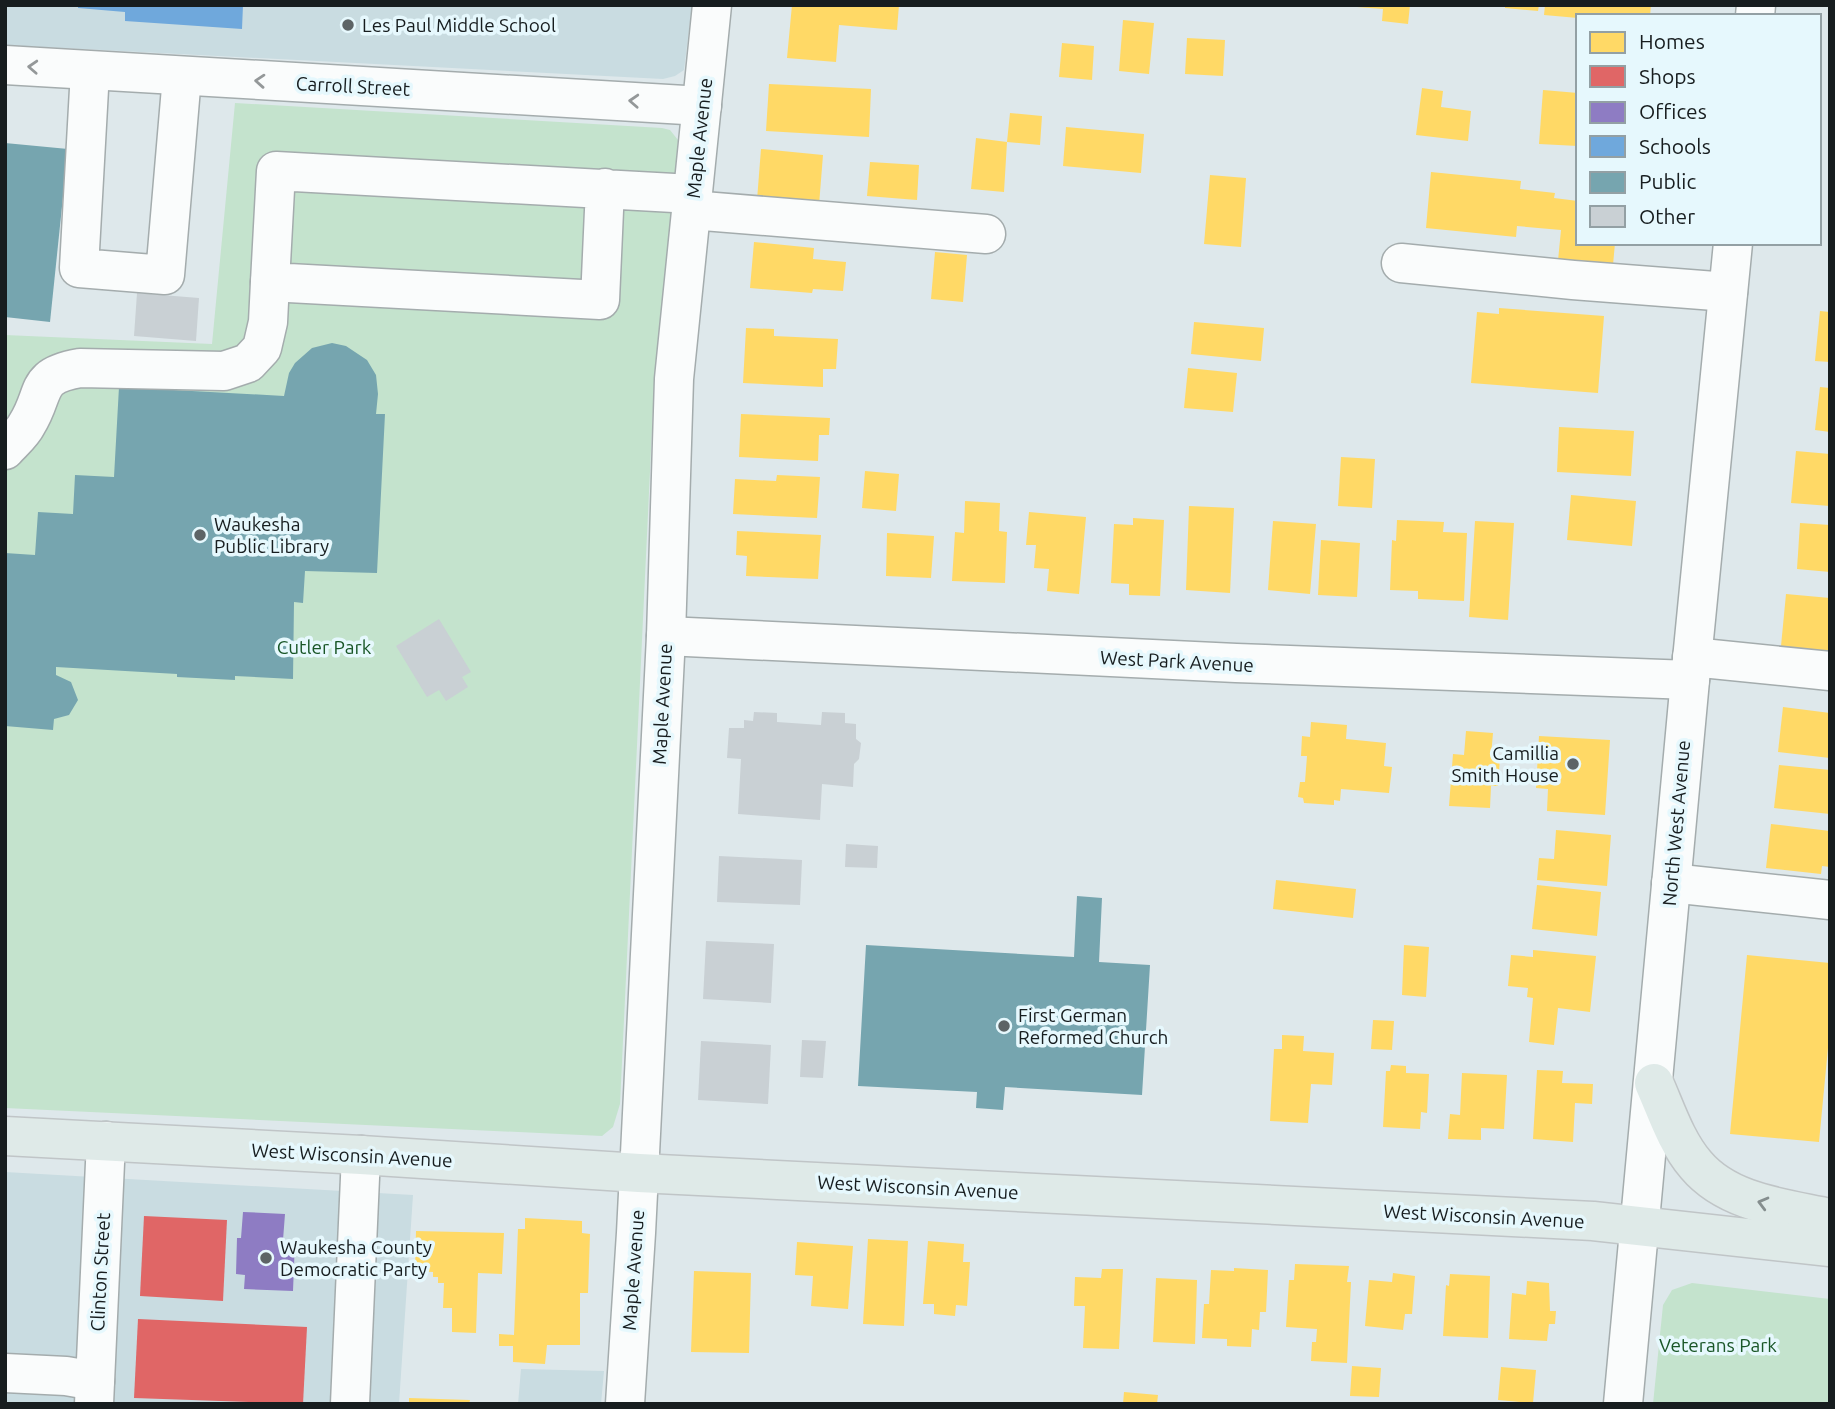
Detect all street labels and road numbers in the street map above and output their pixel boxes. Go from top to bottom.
street label: Carroll Street [295,72,411,100]
street label: Maple Avenue [682,77,716,199]
street label: Maple Avenue [648,643,676,765]
street label: West Park Avenue [1100,646,1254,676]
street label: North West Avenue [1658,739,1694,907]
street label: West Wisconsin Avenue [251,1139,453,1171]
street label: West Wisconsin Avenue [817,1171,1019,1203]
street label: West Wisconsin Avenue [1383,1200,1585,1232]
street label: Maple Avenue [618,1209,648,1331]
street label: Clinton Street [86,1212,114,1332]

